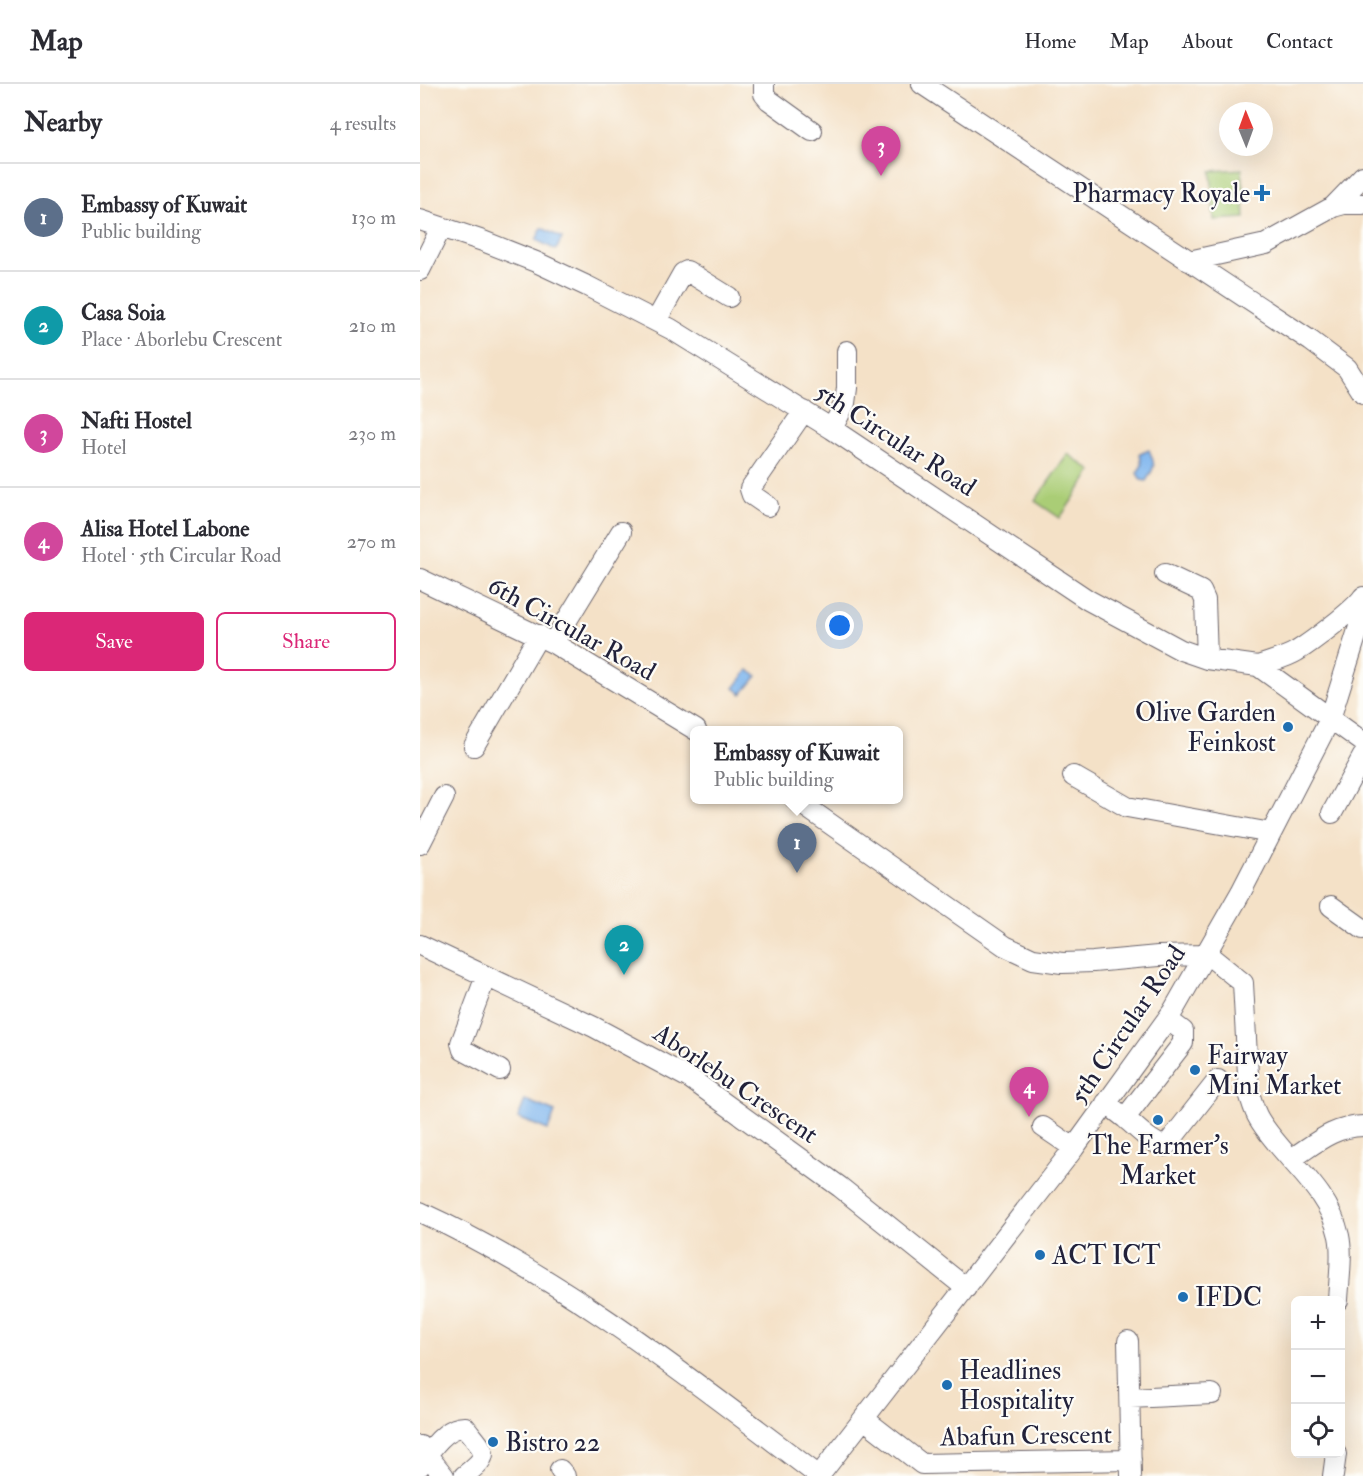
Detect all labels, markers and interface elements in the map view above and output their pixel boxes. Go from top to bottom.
text: Map [30,24,83,59]
text: Home [1024,28,1076,55]
text: Map [1109,28,1149,55]
text: About [1182,28,1233,55]
text: Contact [1266,28,1333,55]
north arrow [1219,102,1273,156]
text: Nearby [24,107,102,139]
text: 4 results [330,111,396,136]
pin: 3 [862,126,900,176]
place label: Pharmacy Royale [1072,178,1250,210]
marker: Pharmacy Royale [1255,186,1269,200]
text: Embassy of Kuwait [81,191,247,219]
text: 1 [40,205,47,230]
text: 130 m [351,205,396,230]
text: Public building [81,219,201,244]
text: Casa Soia [81,299,165,327]
text: 2 [38,313,49,338]
text: 210 m [349,313,396,338]
text: Place · Aborlebu Crescent [81,327,282,352]
street label: 5th Circular Road [809,376,982,504]
text: Nafti Hostel [81,407,192,435]
text: 3 [40,421,47,446]
text: 230 m [348,421,396,446]
text: Hotel [81,435,127,460]
text: Alisa Hotel Labone [81,515,250,543]
text: 4 [38,529,49,554]
text: 270 m [347,529,396,554]
text: Hotel · 5th Circular Road [81,543,281,568]
street label: 6th Circular Road [482,570,661,688]
your location [825,611,854,640]
button: Save [24,612,204,671]
button: Share [216,612,396,671]
place label: Olive Garden Feinkost [1135,697,1276,759]
marker: Olive Garden Feinkost [1281,720,1295,734]
popup [690,726,903,804]
text: Embassy of Kuwait [713,739,880,767]
text: Public building [713,767,834,792]
pin: 1 [778,824,817,873]
pin: 2 [604,926,644,975]
street label: 5th Circular Road [1063,939,1193,1110]
street label: Aborlebu Crescent [646,1016,824,1151]
place label: Fairway Mini Market [1207,1040,1342,1102]
marker: Fairway Mini Market [1188,1063,1202,1077]
pin: 4 [1010,1068,1048,1117]
marker: The Farmer's Market [1151,1113,1165,1127]
place label: The Farmer's Market [1087,1130,1229,1192]
place label: ACT ICT [1051,1240,1161,1272]
marker: ACT ICT [1033,1248,1047,1262]
place label: IFDC [1195,1282,1262,1314]
marker: IFDC [1176,1290,1190,1304]
map controls [1291,1296,1345,1458]
button: + [1291,1296,1345,1350]
button: − [1291,1350,1345,1404]
place label: Headlines Hospitality [959,1355,1074,1418]
marker: Headlines Hospitality [940,1378,954,1392]
button: locate [1291,1404,1345,1458]
street label: Abafun Crescent [939,1419,1112,1454]
place label: Bistro 22 [505,1427,600,1459]
marker: Bistro 22 [486,1435,500,1449]

